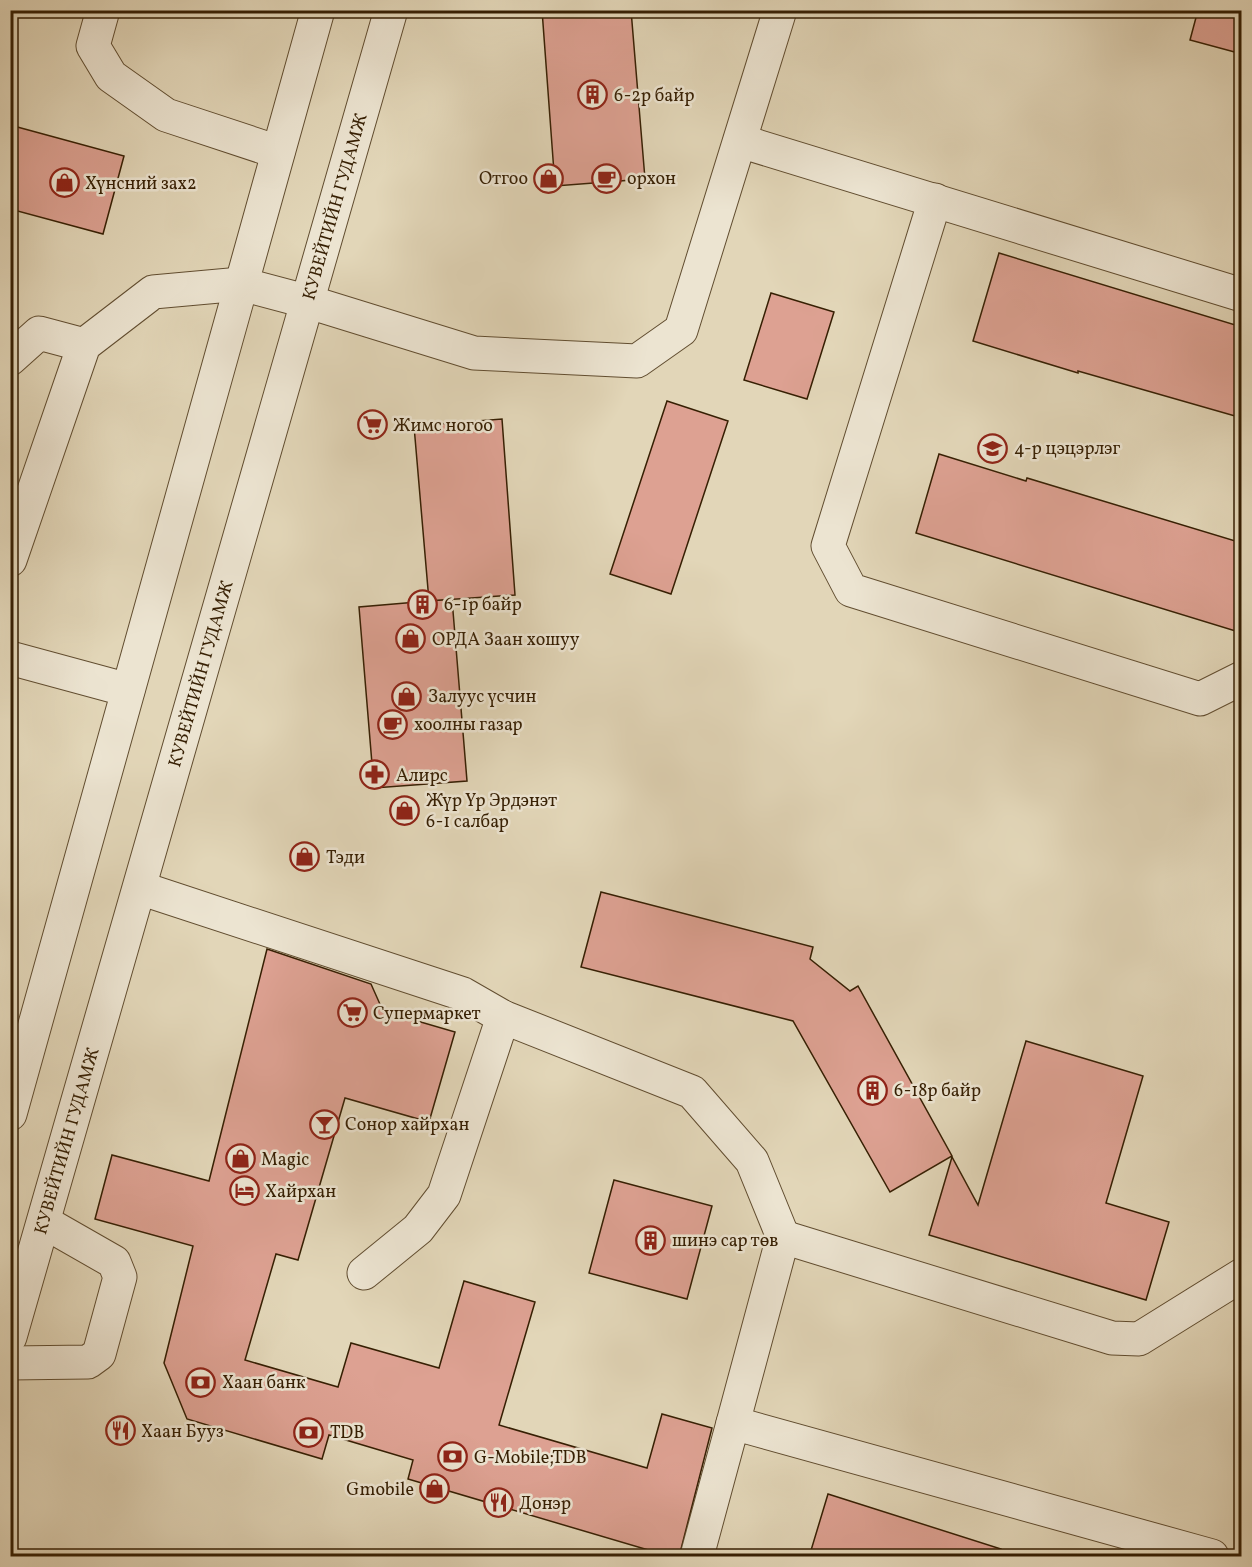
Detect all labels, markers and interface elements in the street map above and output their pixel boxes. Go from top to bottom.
building icon: 6-2р байр [577,79,609,111]
place label: 6-2р байр [614,84,695,109]
street label: КУВЕЙТИЙН ГУДАМЖ [297,110,375,303]
shop icon: Отгоо [533,162,565,194]
cafe icon: орхон [590,162,622,194]
shop icon: Хүнсний зах2 [48,167,80,199]
place label: Отгоо [479,167,528,192]
place label: орхон [627,167,676,192]
place label: Хүнсний зах2 [85,172,197,197]
supermarket icon: Жимс ногоо [356,409,388,441]
place label: Жимс ногоо [393,414,493,439]
school or university icon: 4-р цэцэрлэг [977,432,1009,464]
place label: 4-р цэцэрлэг [1014,437,1121,462]
street label: КУВЕЙТИЙН ГУДАМЖ [163,577,241,771]
building icon: 6-1р байр [407,588,439,620]
place label: 6-1р байр [444,593,522,618]
shop icon: ОРДА Заан хошуу [395,623,427,655]
place label: ОРДА Заан хошуу [432,628,580,653]
shop icon: Залуус үсчин [391,680,423,712]
place label: Залуус үсчин [428,685,536,710]
cafe icon: хоолны газар [377,708,409,740]
place label: хоолны газар [414,713,523,738]
pharmacy icon: Алирс [359,759,391,791]
place label: Алирс [396,764,448,789]
place label: Жүр Үр Эрдэнэт 6-1 салбар [426,789,557,835]
shop icon: Жүр Үр Эрдэнэт 6-1 салбар [389,794,421,826]
shop icon: Тэди [289,841,321,873]
place label: Тэди [326,846,365,871]
supermarket icon: Супермаркет [336,997,368,1029]
place label: Супермаркет [373,1002,481,1027]
street label: КУВЕЙТИЙН ГУДАМЖ [29,1045,107,1238]
building icon: 6-18р байр [857,1074,889,1106]
place label: 6-18р байр [894,1079,981,1104]
bar icon: Сонор хайрхан [308,1108,340,1140]
place label: Сонор хайрхан [345,1113,469,1138]
shop icon: Magic [224,1143,256,1175]
place label: Magic [261,1148,309,1173]
hotel icon: Хайрхан [228,1175,260,1207]
place label: Хайрхан [265,1180,336,1205]
building icon: шинэ сар төв [635,1224,667,1256]
place label: шинэ сар төв [672,1229,778,1254]
bank icon: Хаан банк [185,1366,217,1398]
place label: Хаан банк [222,1371,306,1396]
restaurant icon: Хаан Бууз [104,1415,136,1447]
bank icon: TDB [293,1416,325,1448]
place label: Хаан Бууз [141,1420,224,1445]
place label: TDB [330,1421,364,1446]
bank icon: G-Mobile;TDB [437,1441,469,1473]
place label: G-Mobile;TDB [474,1446,587,1471]
shop icon: Gmobile [419,1473,451,1505]
place label: Gmobile [346,1478,414,1503]
restaurant icon: Донэр [482,1487,514,1519]
place label: Донэр [519,1492,571,1517]

